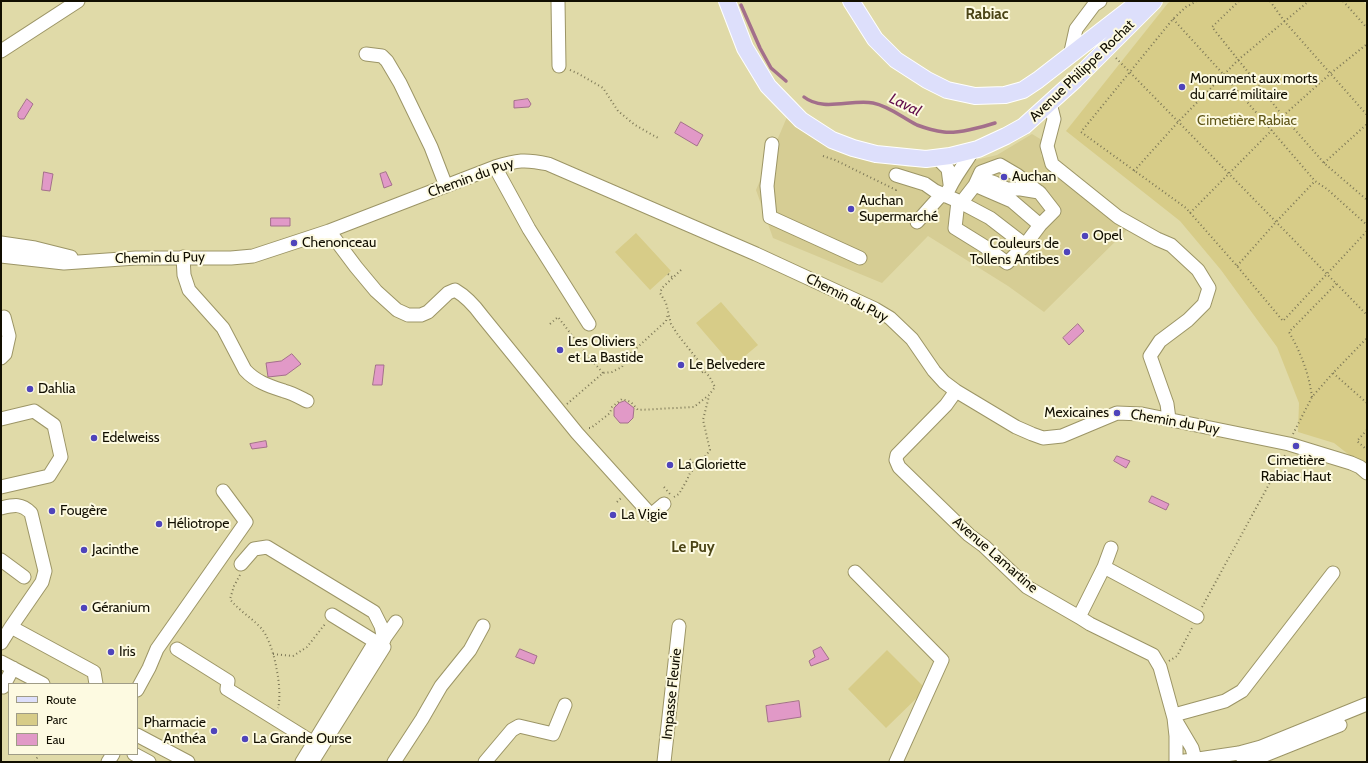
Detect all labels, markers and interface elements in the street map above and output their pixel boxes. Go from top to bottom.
district label: Rabiac [965,6,1009,24]
street label: Avenue Philippe Rochat [1026,17,1138,125]
place label: Monument aux morts du carré militaire [1190,71,1318,104]
marker: Monument aux morts du carré militaire [1177,82,1187,92]
water label: Laval [886,90,924,120]
park label: Cimetière Rabiac [1197,113,1297,129]
street label: Chemin du Puy [426,155,516,201]
place label: Auchan [1012,169,1056,185]
marker: Auchan [999,172,1009,182]
place label: Auchan Supermarché [859,193,938,226]
marker: Auchan Supermarché [846,204,856,214]
place label: Opel [1093,228,1122,244]
marker: Opel [1080,231,1090,241]
place label: Chenonceau [302,235,376,251]
place label: Couleurs de Tollens Antibes [970,236,1059,268]
marker: Chenonceau [289,238,299,248]
marker: Couleurs de Tollens Antibes [1062,247,1072,257]
street label: Chemin du Puy [115,249,205,267]
street label: Chemin du Puy [803,270,891,326]
place label: Les Oliviers et La Bastide [568,334,643,366]
marker: Les Oliviers et La Bastide [555,345,565,355]
place label: Le Belvedere [689,357,765,373]
marker: Le Belvedere [676,360,686,370]
place label: Dahlia [38,381,75,397]
marker: Dahlia [25,384,35,394]
place label: Mexicaines [1044,405,1109,421]
street label: Chemin du Puy [1129,406,1221,438]
marker: Mexicaines [1112,408,1122,418]
place label: Edelweiss [102,430,160,446]
marker: Edelweiss [89,433,99,443]
marker: Cimetière Rabiac Haut [1291,441,1301,451]
place label: Cimetière Rabiac Haut [1261,453,1331,486]
place label: La Gloriette [678,457,746,473]
marker: La Gloriette [665,460,675,470]
place label: Fougère [60,503,107,519]
marker: Fougère [47,506,57,516]
place label: La Vigie [621,507,667,523]
marker: La Vigie [608,510,618,520]
street label: Avenue Lamartine [949,513,1041,597]
place label: Héliotrope [167,516,229,532]
marker: Héliotrope [154,519,164,529]
district label: Le Puy [671,539,715,557]
place label: Jacinthe [92,542,139,558]
marker: Jacinthe [79,545,89,555]
place label: Géranium [92,600,150,616]
marker: Géranium [79,603,89,613]
place label: Iris [119,644,136,660]
marker: Iris [106,647,116,657]
street label: Impasse Fleurie [659,647,685,741]
legend [8,683,138,755]
text: Route [46,692,76,707]
text: Parc [46,712,68,727]
place label: Pharmacie Anthéa [144,715,206,748]
marker: Pharmacie Anthéa [209,726,219,736]
place label: La Grande Ourse [253,731,352,747]
text: Eau [46,732,65,747]
marker: La Grande Ourse [240,734,250,744]

